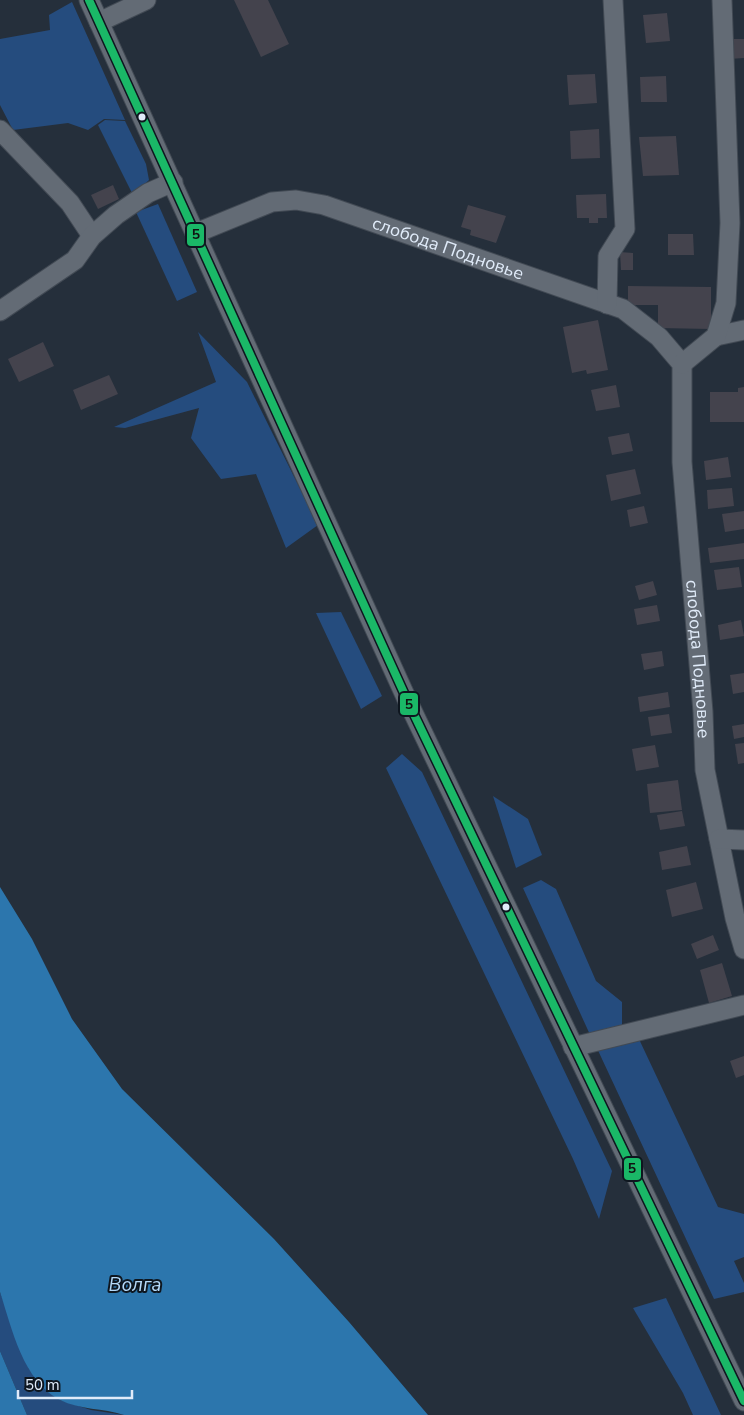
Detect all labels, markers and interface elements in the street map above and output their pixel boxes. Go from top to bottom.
unlabelled marker [137,112,147,122]
street label: слобода Подновье [369,211,527,286]
line badge: 5 [186,223,205,247]
text: 5 [192,225,200,244]
street label: слобода Подновье [680,579,716,739]
line badge: 5 [399,692,419,716]
text: 5 [405,695,413,714]
unlabelled marker [501,902,511,912]
line badge: 5 [623,1157,642,1181]
text: 5 [628,1159,636,1178]
water label: Волга [109,1272,161,1298]
scale bar [18,1368,131,1400]
text: 50 m [25,1375,60,1395]

